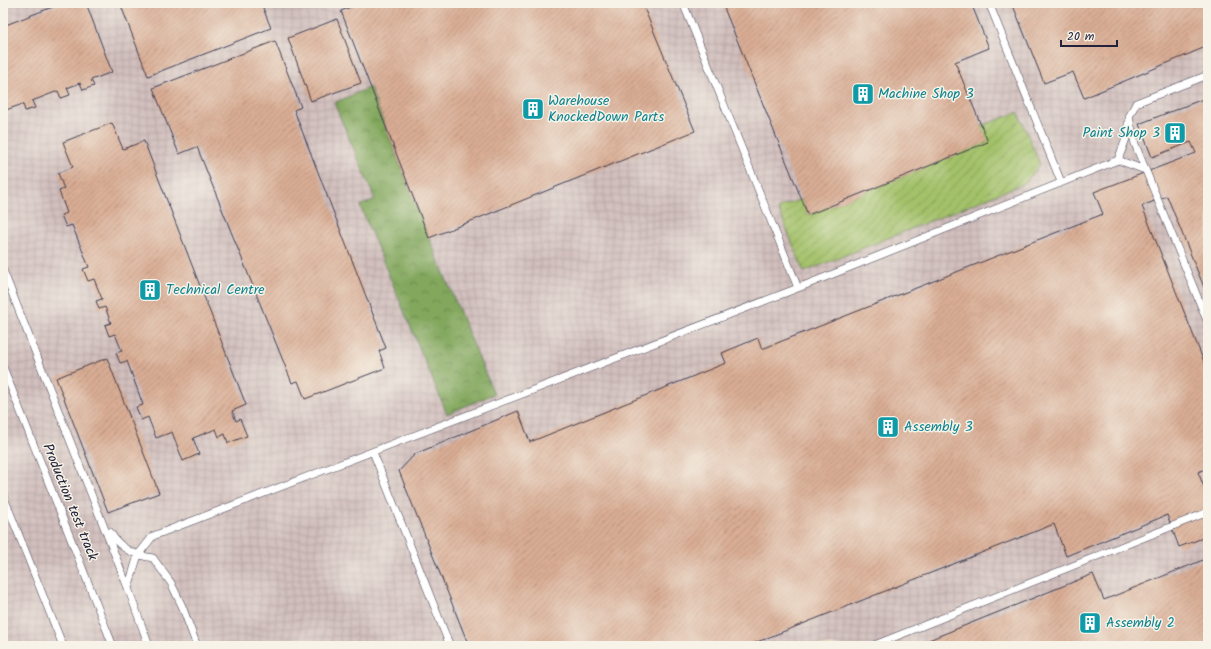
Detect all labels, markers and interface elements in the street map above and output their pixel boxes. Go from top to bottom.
scale bar [1061,22,1117,48]
text: 20 m [1067,27,1095,46]
building icon: Machine Shop 3 [850,81,876,107]
place label: Machine Shop 3 [878,83,974,105]
place label: Warehouse KnockedDown Parts [548,90,664,128]
building icon: Warehouse KnockedDown Parts [520,96,546,122]
building icon: Paint Shop 3 [1162,120,1188,146]
place label: Paint Shop 3 [1082,122,1160,144]
building icon: Technical Centre [137,277,163,303]
place label: Technical Centre [166,279,265,301]
building icon: Assembly 3 [875,414,901,440]
place label: Assembly 3 [904,416,973,438]
street label: Production test track [36,440,104,564]
building icon: Assembly 2 [1077,610,1103,636]
place label: Assembly 2 [1106,612,1175,634]

